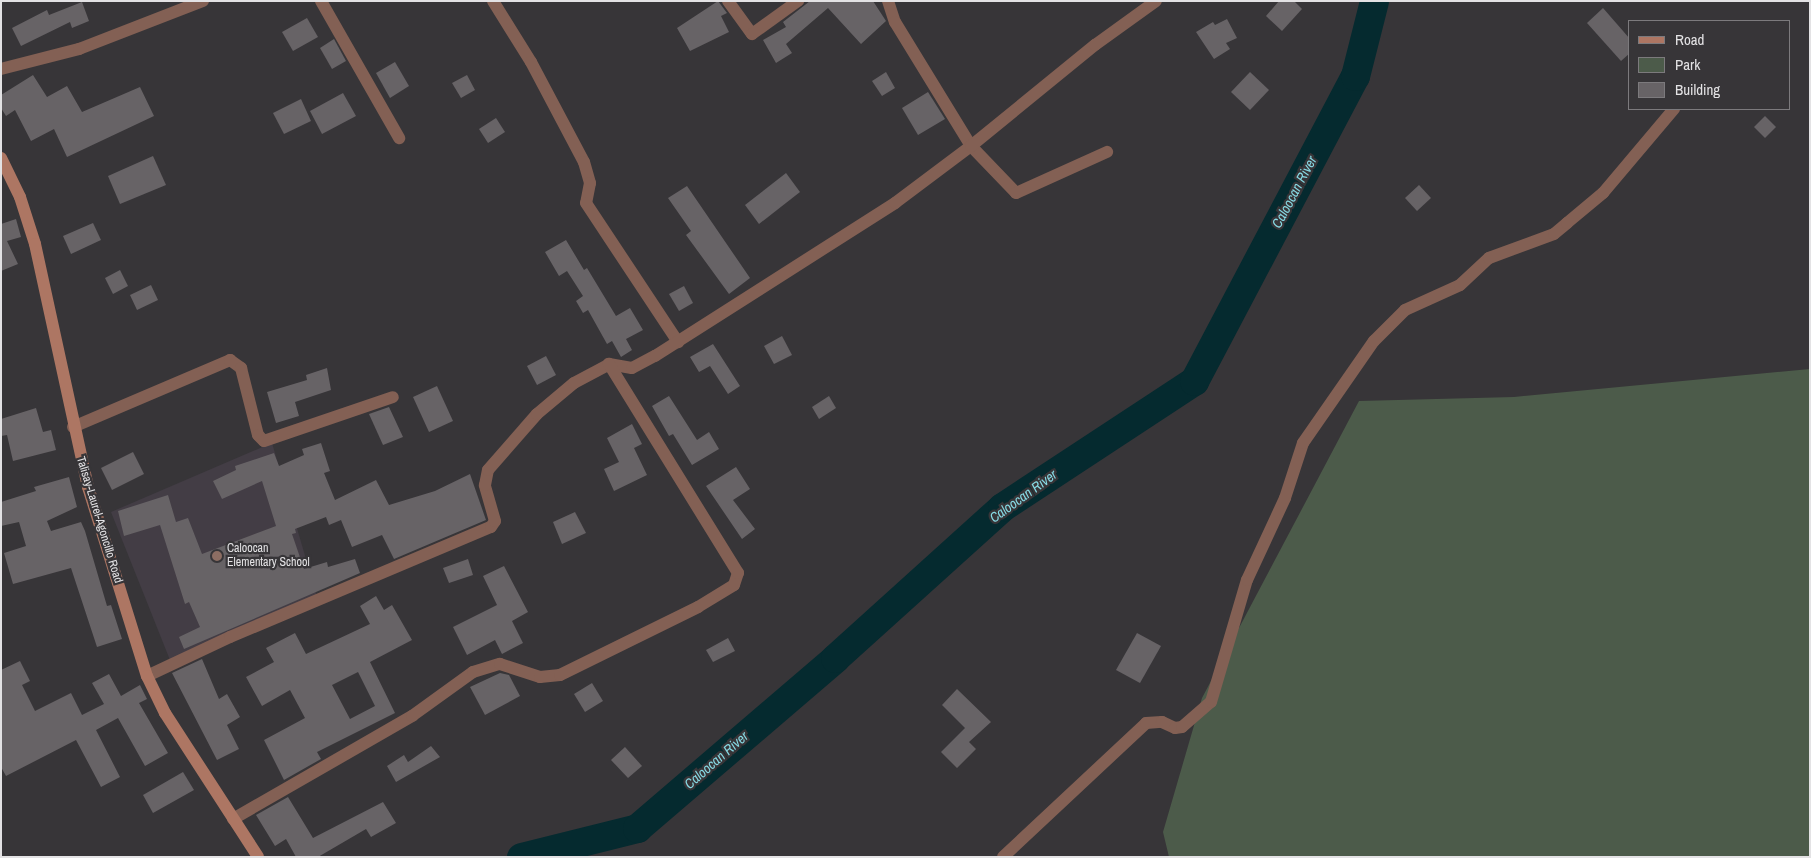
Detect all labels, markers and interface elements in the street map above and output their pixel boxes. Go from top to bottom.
legend [1628,20,1791,110]
text: Road [1675,29,1704,50]
text: Park [1675,54,1700,75]
text: Building [1675,79,1720,100]
water label: Caloocan River [1268,153,1320,231]
street label: Talisay-Laurel-Agoncillo Road [73,455,125,585]
water label: Caloocan River [986,466,1060,526]
place label: Caloocan Elementary School [227,542,310,570]
marker: Caloocan Elementary School [211,550,223,562]
water label: Caloocan River [681,728,751,792]

